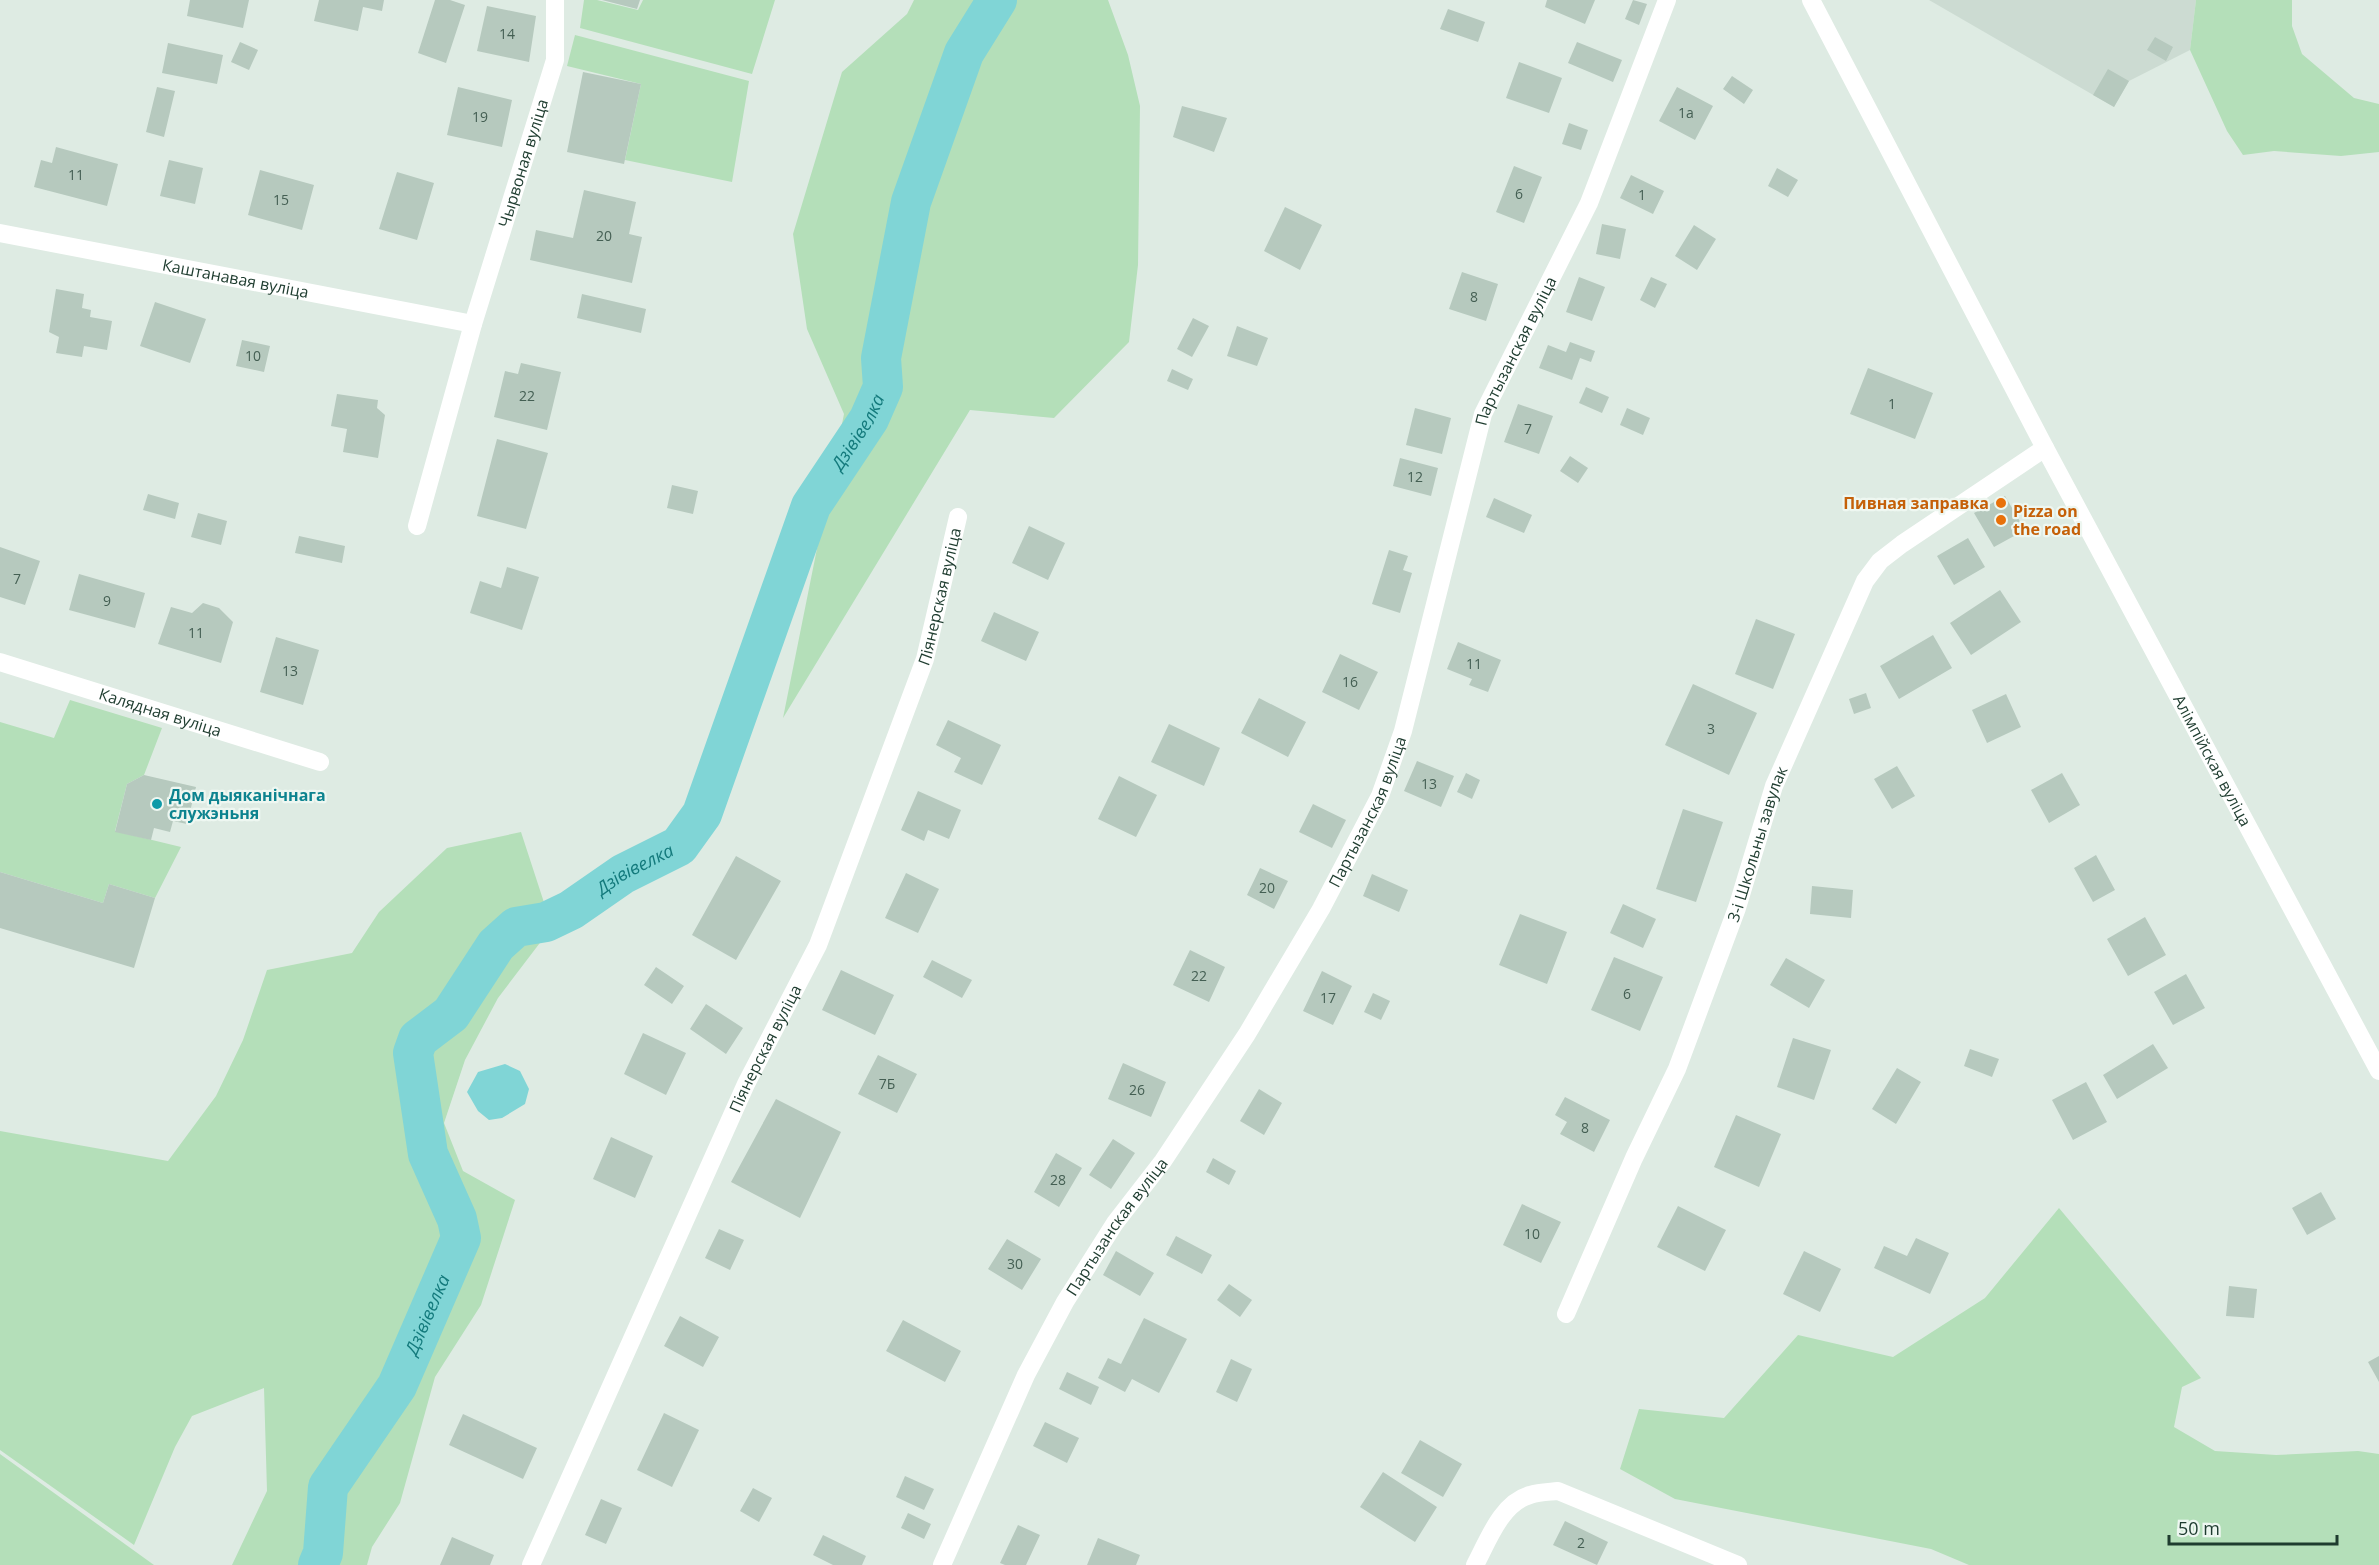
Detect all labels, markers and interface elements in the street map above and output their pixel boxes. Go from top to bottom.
house number: 14 [499,24,515,43]
street label: Чырвоная вуліца [493,96,553,230]
house number: 1а [1678,103,1694,122]
house number: 19 [472,107,488,126]
house number: 11 [68,165,84,184]
house number: 6 [1515,184,1523,203]
house number: 1 [1638,185,1646,204]
house number: 15 [273,190,289,209]
house number: 20 [596,226,612,245]
street label: Каштанавая вуліца [161,253,311,303]
street label: Партызанская вуліца [1470,273,1561,428]
house number: 8 [1470,287,1478,306]
house number: 10 [245,346,261,365]
house number: 22 [519,386,535,405]
water label: Дзівівелка [824,390,889,476]
house number: 1 [1888,394,1896,413]
house number: 7 [1524,419,1532,438]
house number: 12 [1407,467,1423,486]
place label: Пивная заправка [1843,492,1989,514]
marker: Пивная заправка [1994,496,2008,510]
place label: Pizza on the road [2013,500,2081,540]
marker: Pizza on the road [1994,513,2008,527]
street label: Піянерская вуліца [913,525,966,669]
house number: 7 [13,569,21,588]
house number: 9 [103,591,111,610]
house number: 11 [188,623,204,642]
house number: 11 [1466,654,1482,673]
house number: 13 [282,661,298,680]
house number: 16 [1342,672,1358,691]
street label: Калядная вуліца [96,683,224,742]
street label: Алімпійская вуліца [2168,691,2257,830]
house number: 3 [1707,719,1715,738]
street label: Партызанская вуліца [1323,733,1411,891]
street label: 3-і Школьны завулак [1722,762,1793,925]
house number: 13 [1421,774,1437,793]
place label: Дом дыяканічнага служэньня [169,784,326,824]
marker: Дом дыяканічнага служэньня [150,797,164,811]
water label: Дзівівелка [589,838,677,901]
house number: 20 [1259,878,1275,897]
house number: 22 [1191,966,1207,985]
street label: Піянерская вуліца [724,981,807,1116]
house number: 6 [1623,984,1631,1003]
house number: 17 [1320,988,1336,1007]
house number: 7Б [879,1074,895,1093]
house number: 26 [1129,1080,1145,1099]
house number: 8 [1581,1118,1589,1137]
street label: Партызанская вуліца [1061,1153,1173,1300]
house number: 28 [1050,1170,1066,1189]
house number: 10 [1524,1224,1540,1243]
house number: 30 [1007,1254,1023,1273]
water label: Дзівівелка [398,1271,455,1360]
scale bar [2169,1508,2337,1546]
text: 50 m [2178,1516,2220,1540]
house number: 2 [1577,1533,1585,1552]

